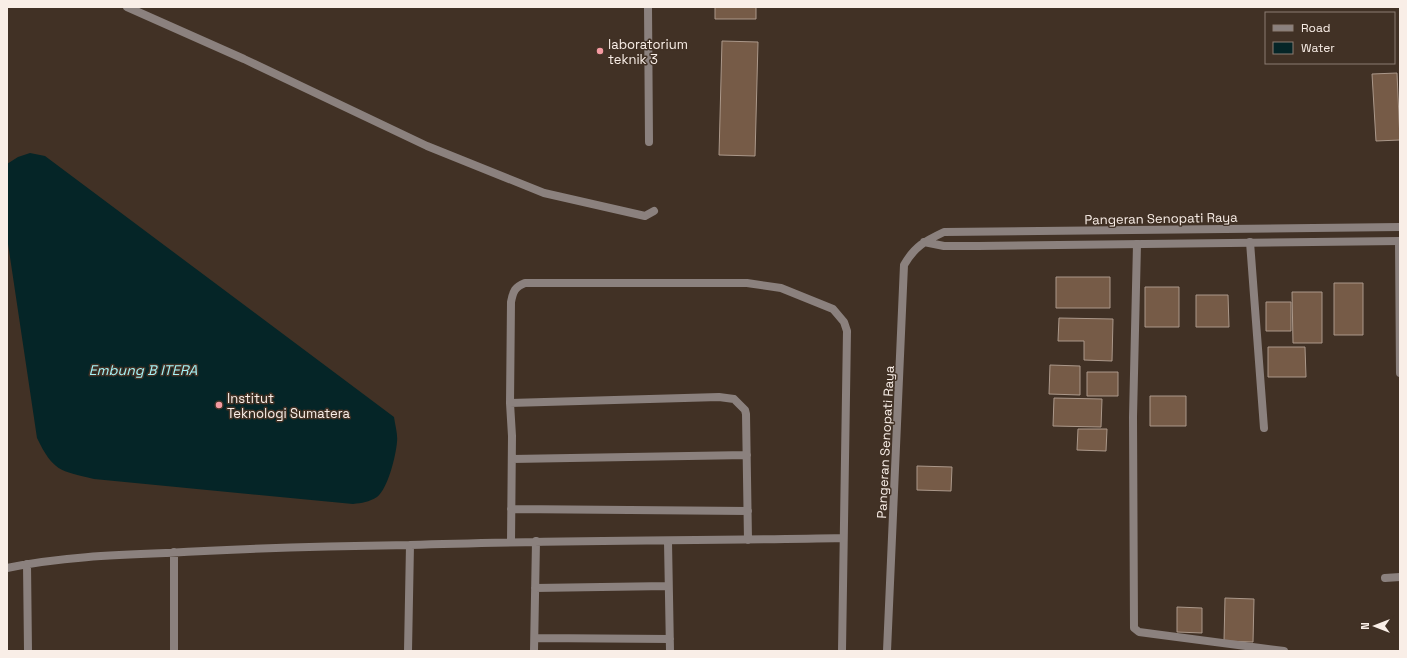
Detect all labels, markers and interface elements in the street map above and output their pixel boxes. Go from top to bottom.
legend [1265,12,1395,64]
text: Road [1301,20,1330,36]
place label: laboratorium teknik 3 [608,36,688,68]
text: Water [1301,40,1335,56]
marker: laboratorium teknik 3 [595,46,605,56]
street label: Pangeran Senopati Raya [1084,209,1238,228]
water label: Embung B ITERA [89,361,198,379]
street label: Pangeran Senopati Raya [873,365,898,519]
place label: Institut Teknologi Sumatera [227,390,350,422]
marker: Institut Teknologi Sumatera [214,400,224,410]
north arrow [1355,606,1395,646]
text: N [1358,622,1372,630]

